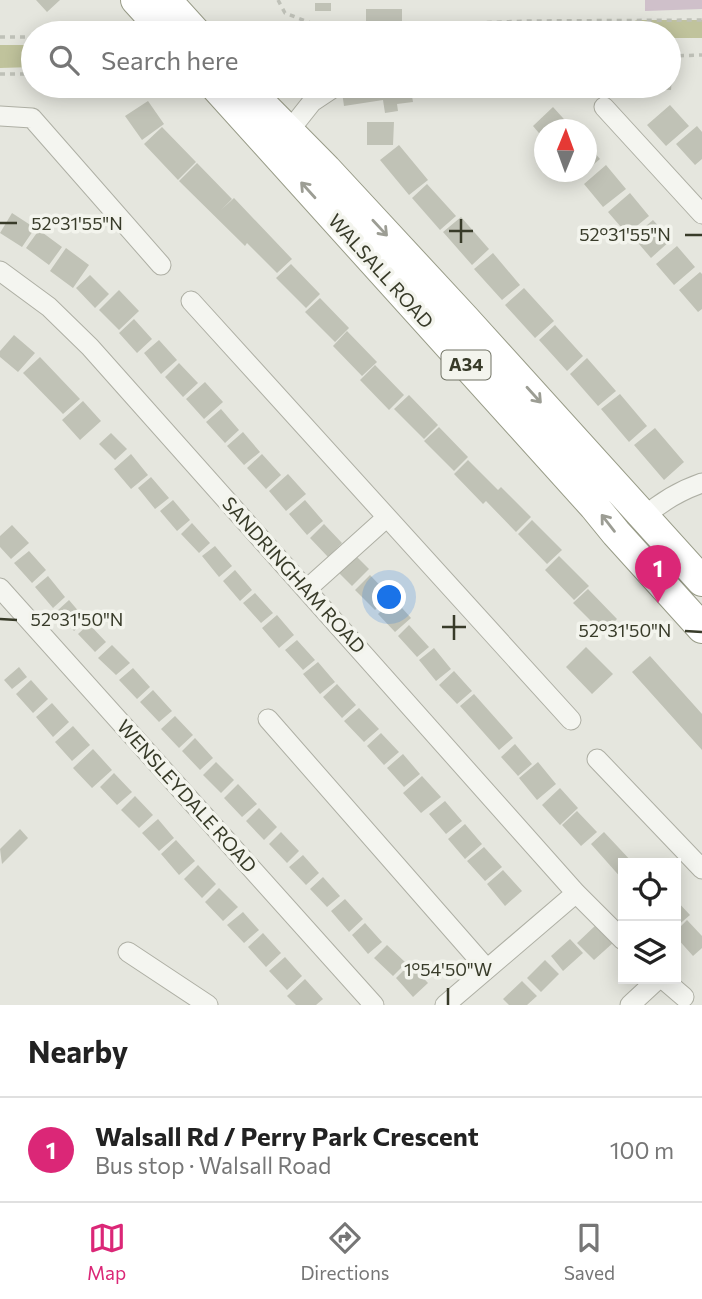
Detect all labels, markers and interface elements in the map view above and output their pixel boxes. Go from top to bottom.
search box [21,21,681,98]
icon: search [45,41,83,79]
text: Search here [101,44,239,75]
north arrow [534,119,597,182]
one-way arrow [300,181,316,199]
street label: WALSALL ROAD [324,209,439,333]
text: 52°31'55"N [31,212,123,234]
one-way arrow [372,219,389,236]
text: 52°31'55"N [579,223,671,245]
road number: A34 [442,351,490,380]
one-way arrow [526,386,542,404]
street label: SANDRINGHAM ROAD [218,492,371,658]
one-way arrow [600,514,615,532]
pin: 1 [635,545,681,603]
your location [372,580,406,614]
text: 52°31'50"N [31,608,123,630]
text: 52°31'50"N [579,619,671,641]
street label: WENSLEYDALE ROAD [113,715,262,877]
map controls [618,858,681,984]
button: locate [618,858,681,921]
button: layers [618,921,681,984]
text: 1°54'50"W [404,958,492,980]
text: Nearby [28,1032,128,1069]
text: Walsall Rd / Perry Park Crescent [95,1120,479,1151]
text: 1 [46,1136,56,1164]
text: 100 m [610,1136,674,1164]
text: Bus stop · Walsall Road [95,1151,331,1179]
tab: Map [87,1219,126,1284]
tab: Directions [300,1219,390,1284]
tab: Saved [564,1219,615,1284]

